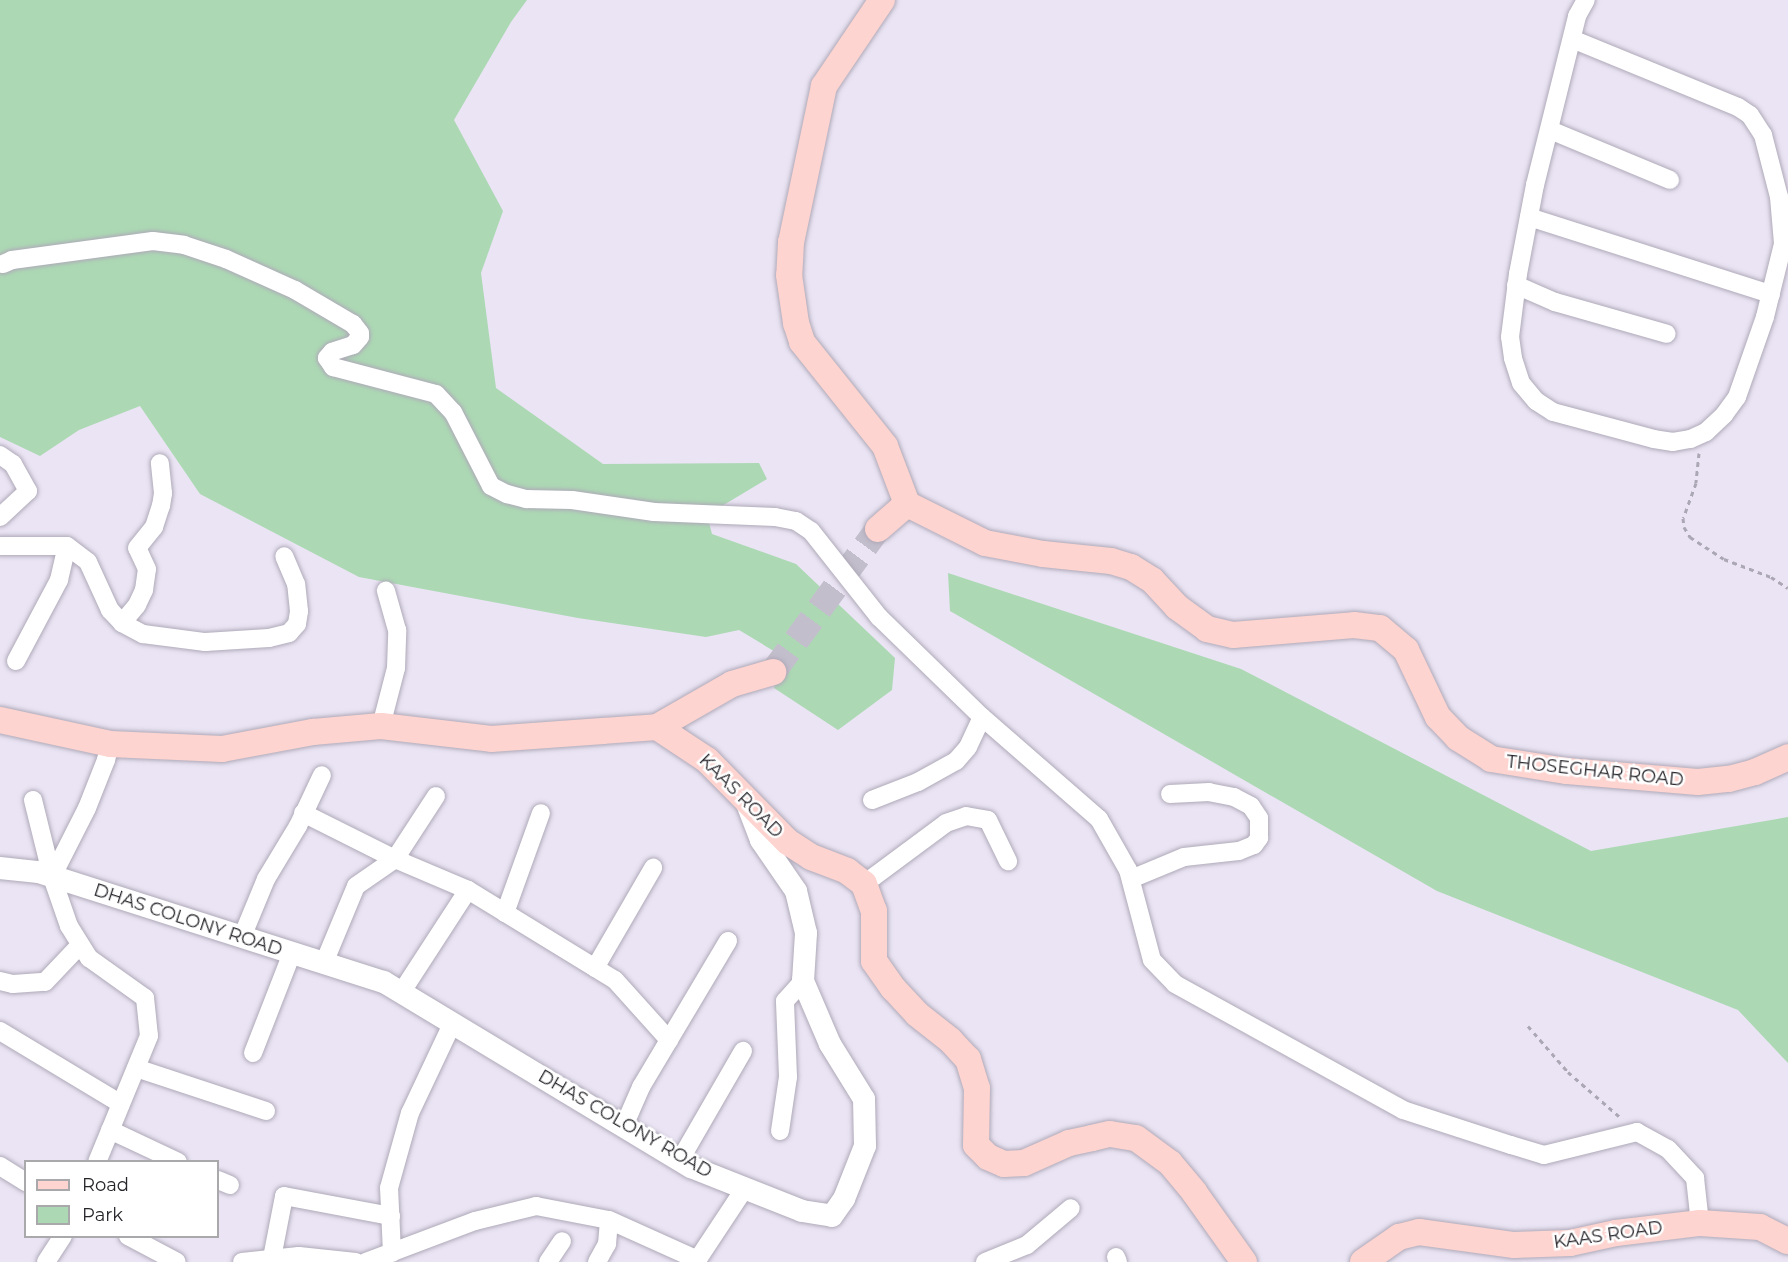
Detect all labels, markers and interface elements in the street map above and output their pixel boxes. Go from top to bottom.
street label: KAAS ROAD [695,750,787,842]
street label: THOSEGHAR ROAD [1505,751,1685,791]
street label: DHAS COLONY ROAD [91,879,285,961]
street label: DHAS COLONY ROAD [534,1065,716,1183]
legend [24,1160,219,1238]
text: Road [82,1174,129,1196]
text: Park [82,1204,123,1226]
street label: KAAS ROAD [1552,1217,1664,1253]

